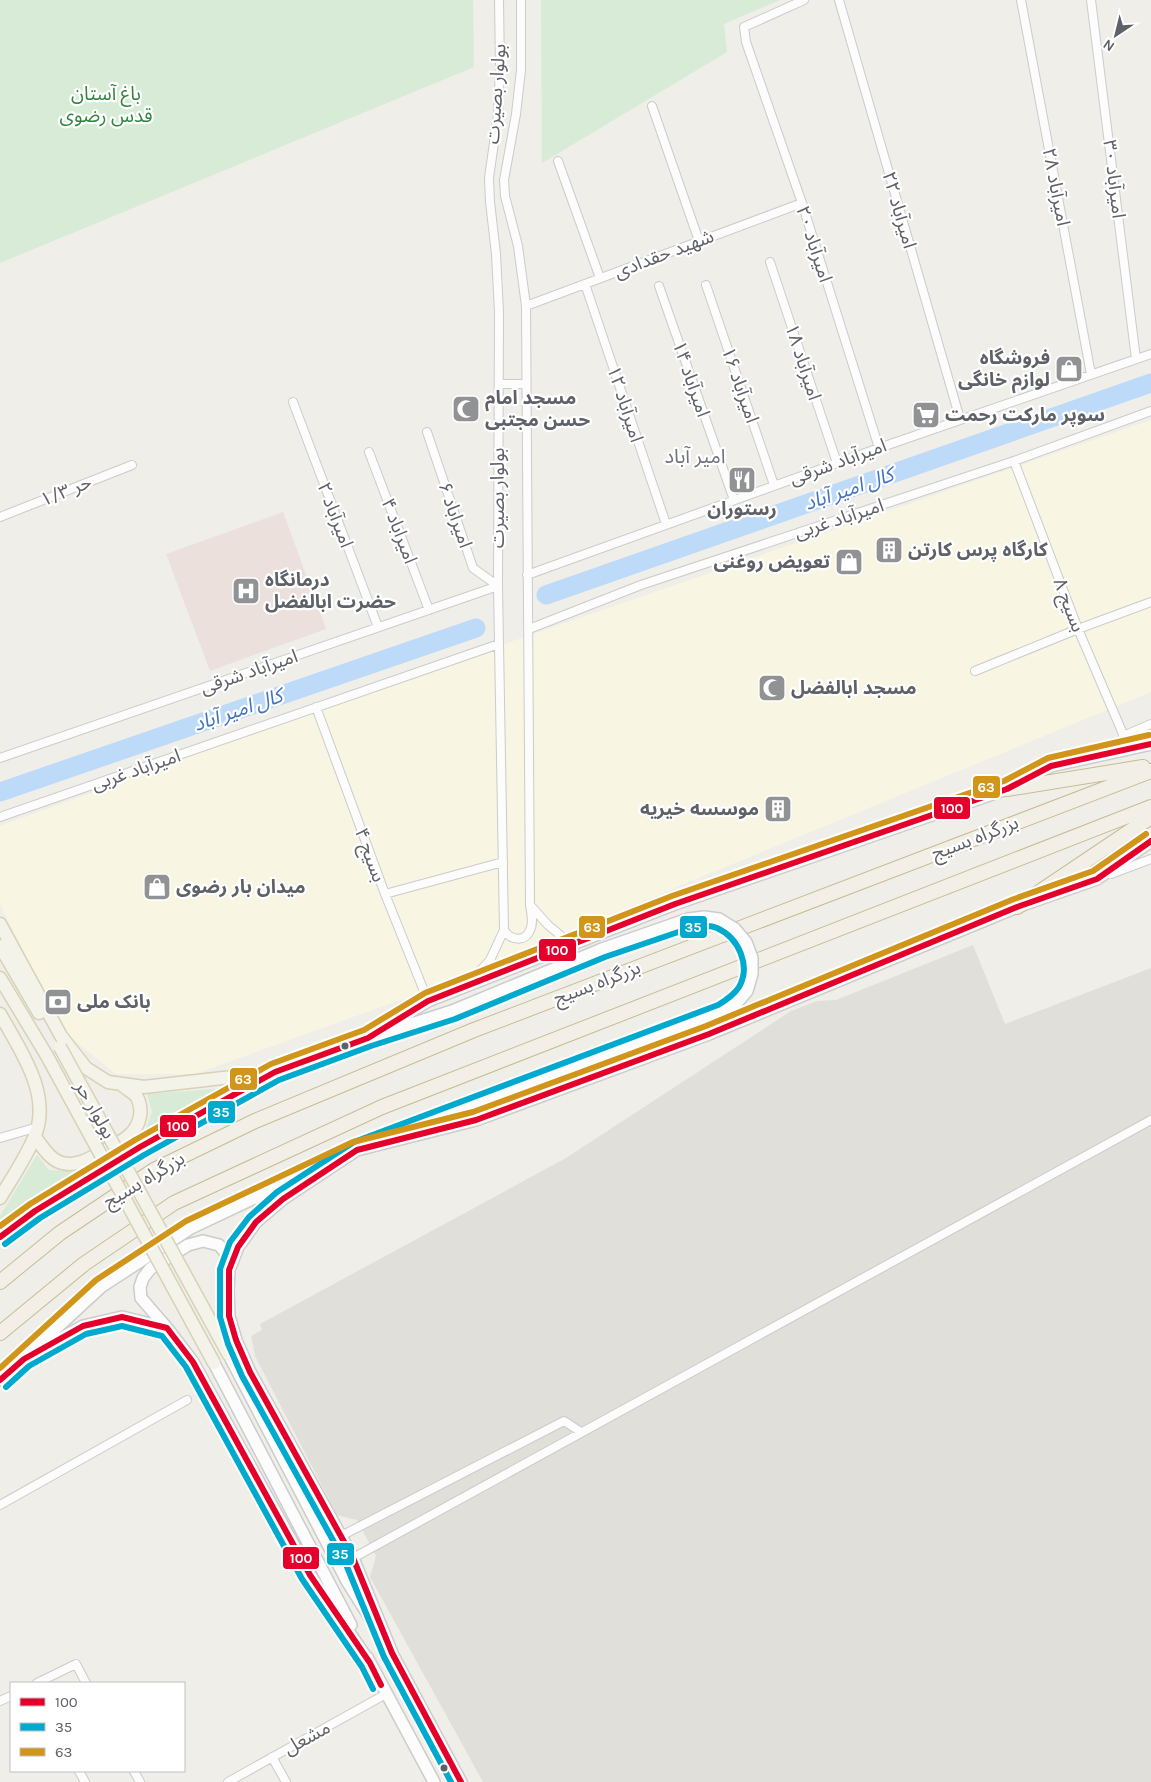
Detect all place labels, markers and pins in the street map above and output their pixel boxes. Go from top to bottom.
place label: فروشگاه لوازم خانگی [958,347,1050,394]
shop icon: فروشگاه لوازم خانگی [1054,354,1084,384]
place label: مسجد امام حسن مجتبی [485,387,590,431]
mosque icon: مسجد امام حسن مجتبی [451,394,481,424]
supermarket icon: سوپر مارکت رحمت [911,400,941,430]
place label: سوپر مارکت رحمت [945,404,1105,427]
restaurant icon: رستوران [727,465,757,495]
place label: رستوران [707,498,777,520]
building icon: کارگاه پرس کارتن [874,535,904,565]
place label: کارگاه پرس کارتن [908,539,1048,562]
shop icon: تعویض روغنی [834,547,864,577]
place label: تعویض روغنی [713,551,830,573]
place label: درمانگاه حضرت ابالفضل [265,569,396,613]
hospital icon: درمانگاه حضرت ابالفضل [231,576,261,606]
mosque icon: مسجد ابالفضل [757,673,787,703]
place label: مسجد ابالفضل [791,677,917,699]
building icon: موسسه خیریه [763,794,793,824]
place label: موسسه خیریه [640,798,759,820]
shop icon: میدان بار رضوی [142,872,172,902]
place label: میدان بار رضوی [176,876,306,898]
bank icon: بانک ملی [43,987,73,1017]
place label: بانک ملی [77,991,151,1013]
unlabelled marker [340,1041,350,1051]
unlabelled marker [439,1763,449,1773]

